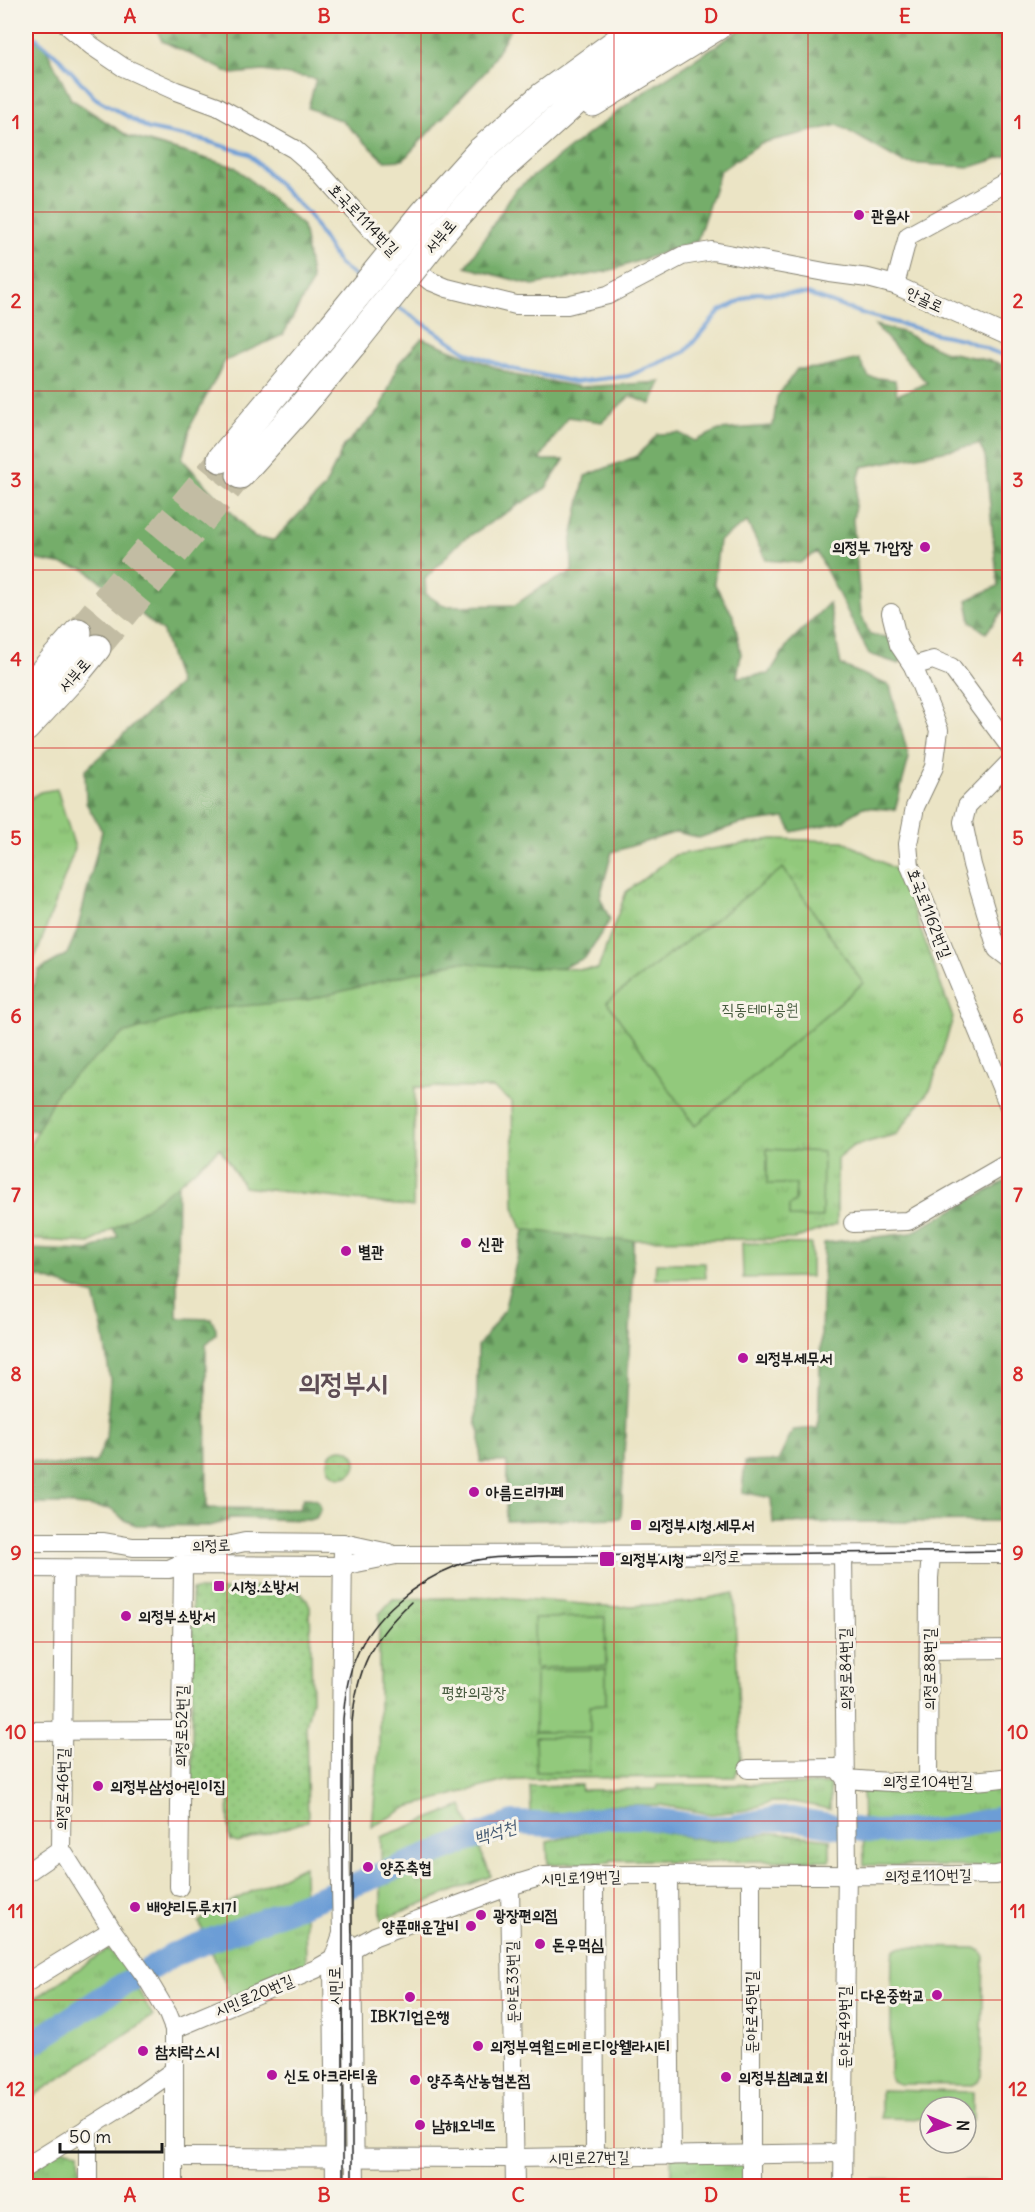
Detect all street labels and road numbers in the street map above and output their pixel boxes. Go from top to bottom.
street label: 호국로1114번길 [325,179,403,259]
street label: 서부로 [420,215,460,257]
street label: 안골로 [903,282,947,316]
street label: 서부로 [54,654,94,696]
street label: 호국로1162번길 [904,865,956,961]
street label: 의정로 [191,1534,231,1556]
street label: 의정로 [702,1546,740,1566]
street label: 의정로84번길 [834,1627,856,1711]
street label: 의정로88번길 [919,1627,939,1710]
street label: 의정로52번길 [170,1685,192,1767]
street label: 의정로46번길 [51,1747,73,1831]
street label: 의정로104번길 [883,1771,973,1791]
street label: 의정로110번길 [884,1864,972,1886]
street label: 시민로19번길 [541,1866,621,1888]
street label: 둔야로33번길 [501,1940,523,2023]
street label: 시민로 [324,1967,344,2005]
street label: 시민로20번길 [212,1969,297,2021]
street label: 둔야로45번길 [741,1970,761,2053]
street label: 둔야로49번길 [834,1985,854,2068]
street label: 시민로27번길 [548,2146,630,2168]

